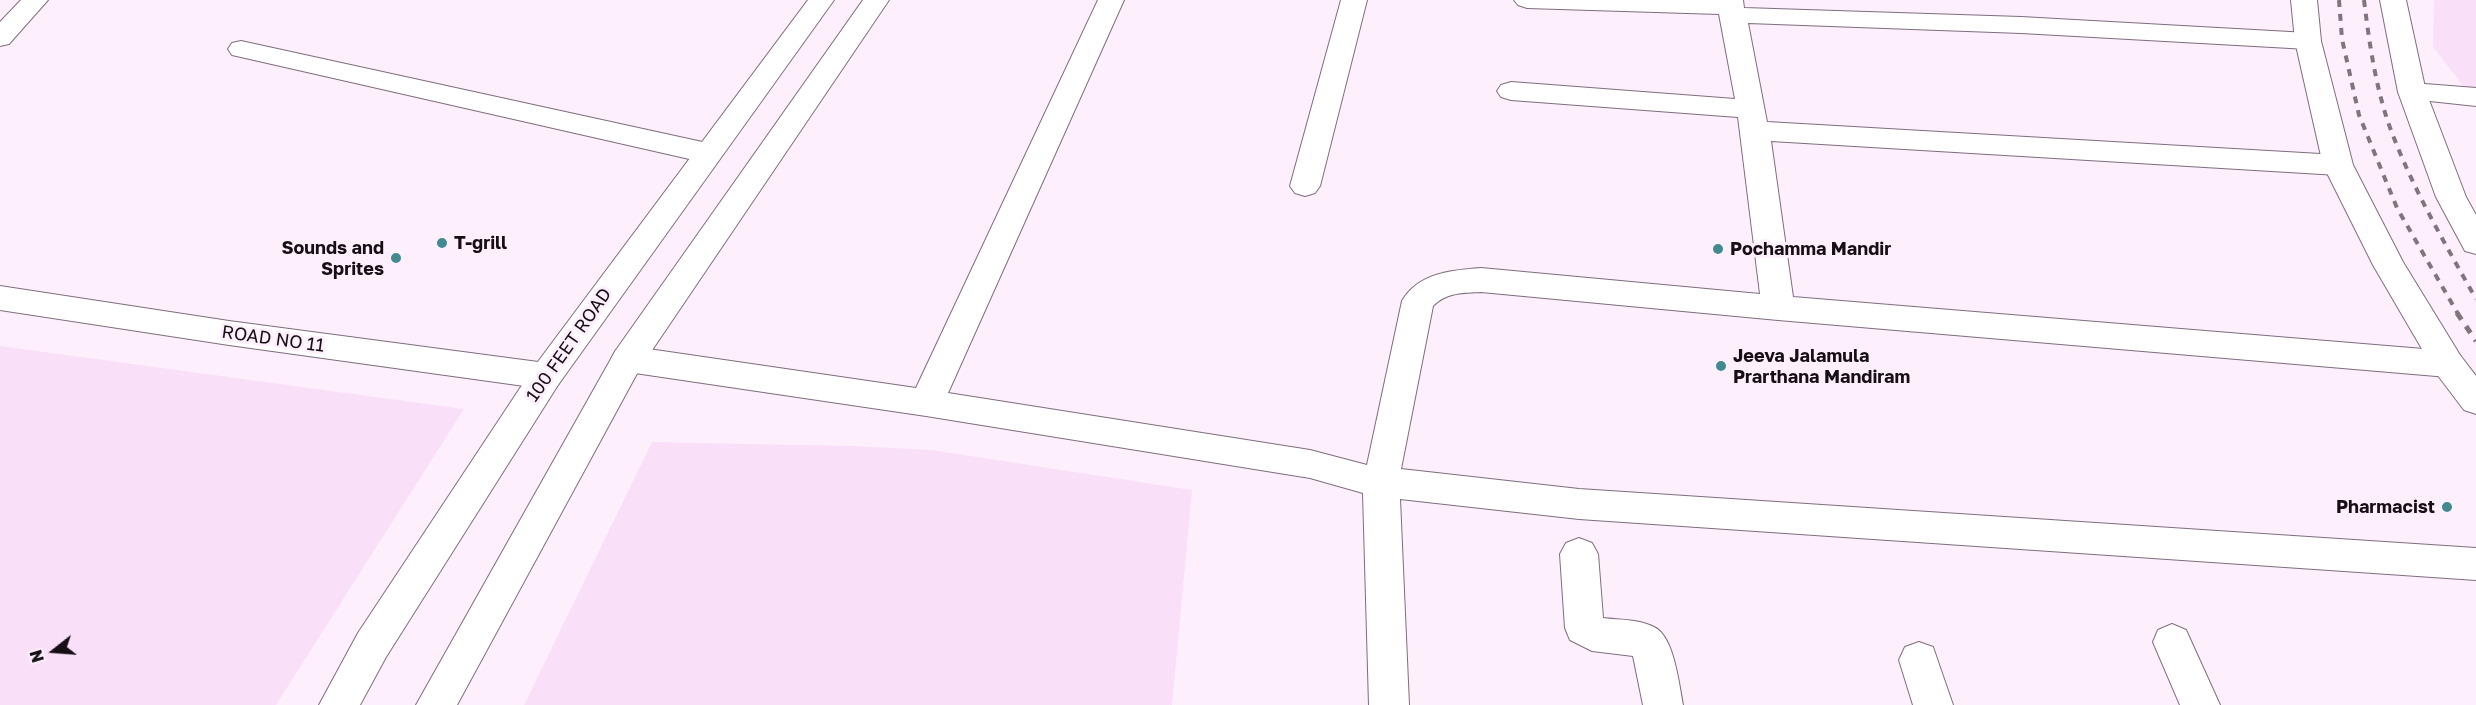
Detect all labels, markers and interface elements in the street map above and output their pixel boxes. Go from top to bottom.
place label: T-grill [454,232,507,254]
marker: T-grill [435,236,449,250]
place label: Sounds and Sprites [281,237,384,280]
place label: Pochamma Mandir [1730,238,1891,260]
marker: Pochamma Mandir [1711,242,1725,256]
marker: Sounds and Sprites [389,251,403,265]
street label: 100 FEET ROAD [522,284,616,406]
street label: ROAD NO 11 [220,321,326,357]
place label: Jeeva Jalamula Prarthana Mandiram [1733,345,1910,388]
marker: Jeeva Jalamula Prarthana Mandiram [1714,359,1728,373]
place label: Pharmacist [2336,496,2435,518]
marker: Pharmacist [2440,500,2454,514]
north arrow [24,621,84,681]
text: N [25,648,48,665]

